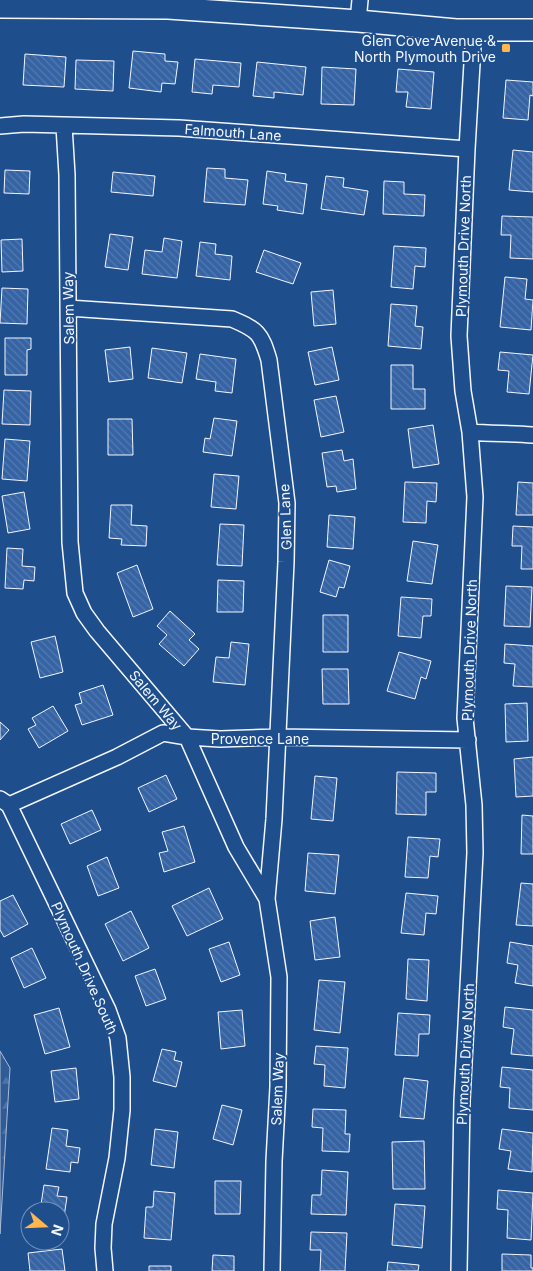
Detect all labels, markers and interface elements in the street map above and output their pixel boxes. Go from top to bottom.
place label: Glen Cove Avenue & North Plymouth Drive [354,32,496,65]
marker: Glen Cove Avenue & North Plymouth Drive [500,42,512,54]
street label: Falmouth Lane [184,120,282,144]
street label: Plymouth Drive North [452,175,474,317]
street label: Salem Way [59,271,77,345]
street label: Glen Lane [275,484,295,550]
street label: Plymouth Drive North [458,579,480,721]
street label: Salem Way [126,666,186,734]
street label: Provence Lane [211,730,309,747]
street label: Plymouth Drive South [48,899,122,1037]
street label: Plymouth Drive North [453,983,477,1125]
street label: Salem Way [267,1052,287,1126]
north arrow [20,1201,70,1251]
text: N [48,1223,68,1238]

